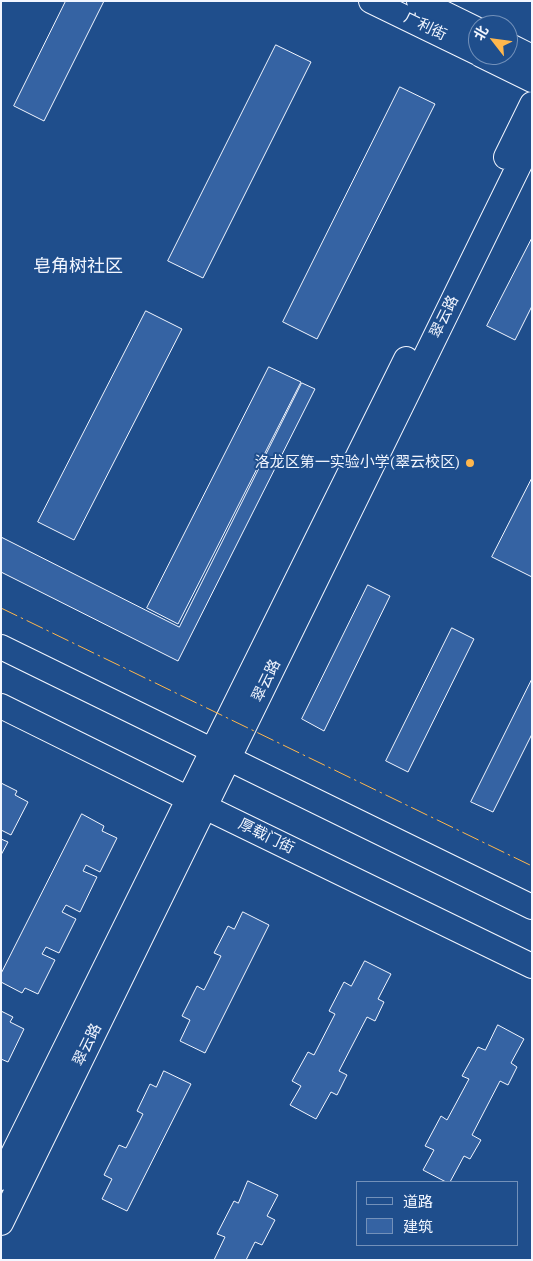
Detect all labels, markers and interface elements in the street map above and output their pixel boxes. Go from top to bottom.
street label: 广利街 [401,9,449,45]
north arrow [468,15,518,65]
text: 北 [469,22,493,44]
district label: 皂角树社区 [33,256,123,278]
street label: 翠云路 [427,293,463,341]
place label: 洛龙区第一实验小学(翠云校区) [255,454,460,472]
marker: 洛龙区第一实验小学(翠云校区) [464,457,476,469]
street label: 翠云路 [249,657,285,705]
street label: 厚载门街 [235,816,297,858]
street label: 翠云路 [70,1021,106,1069]
legend [356,1181,518,1246]
text: 道路 [403,1191,433,1212]
text: 建筑 [403,1216,433,1237]

